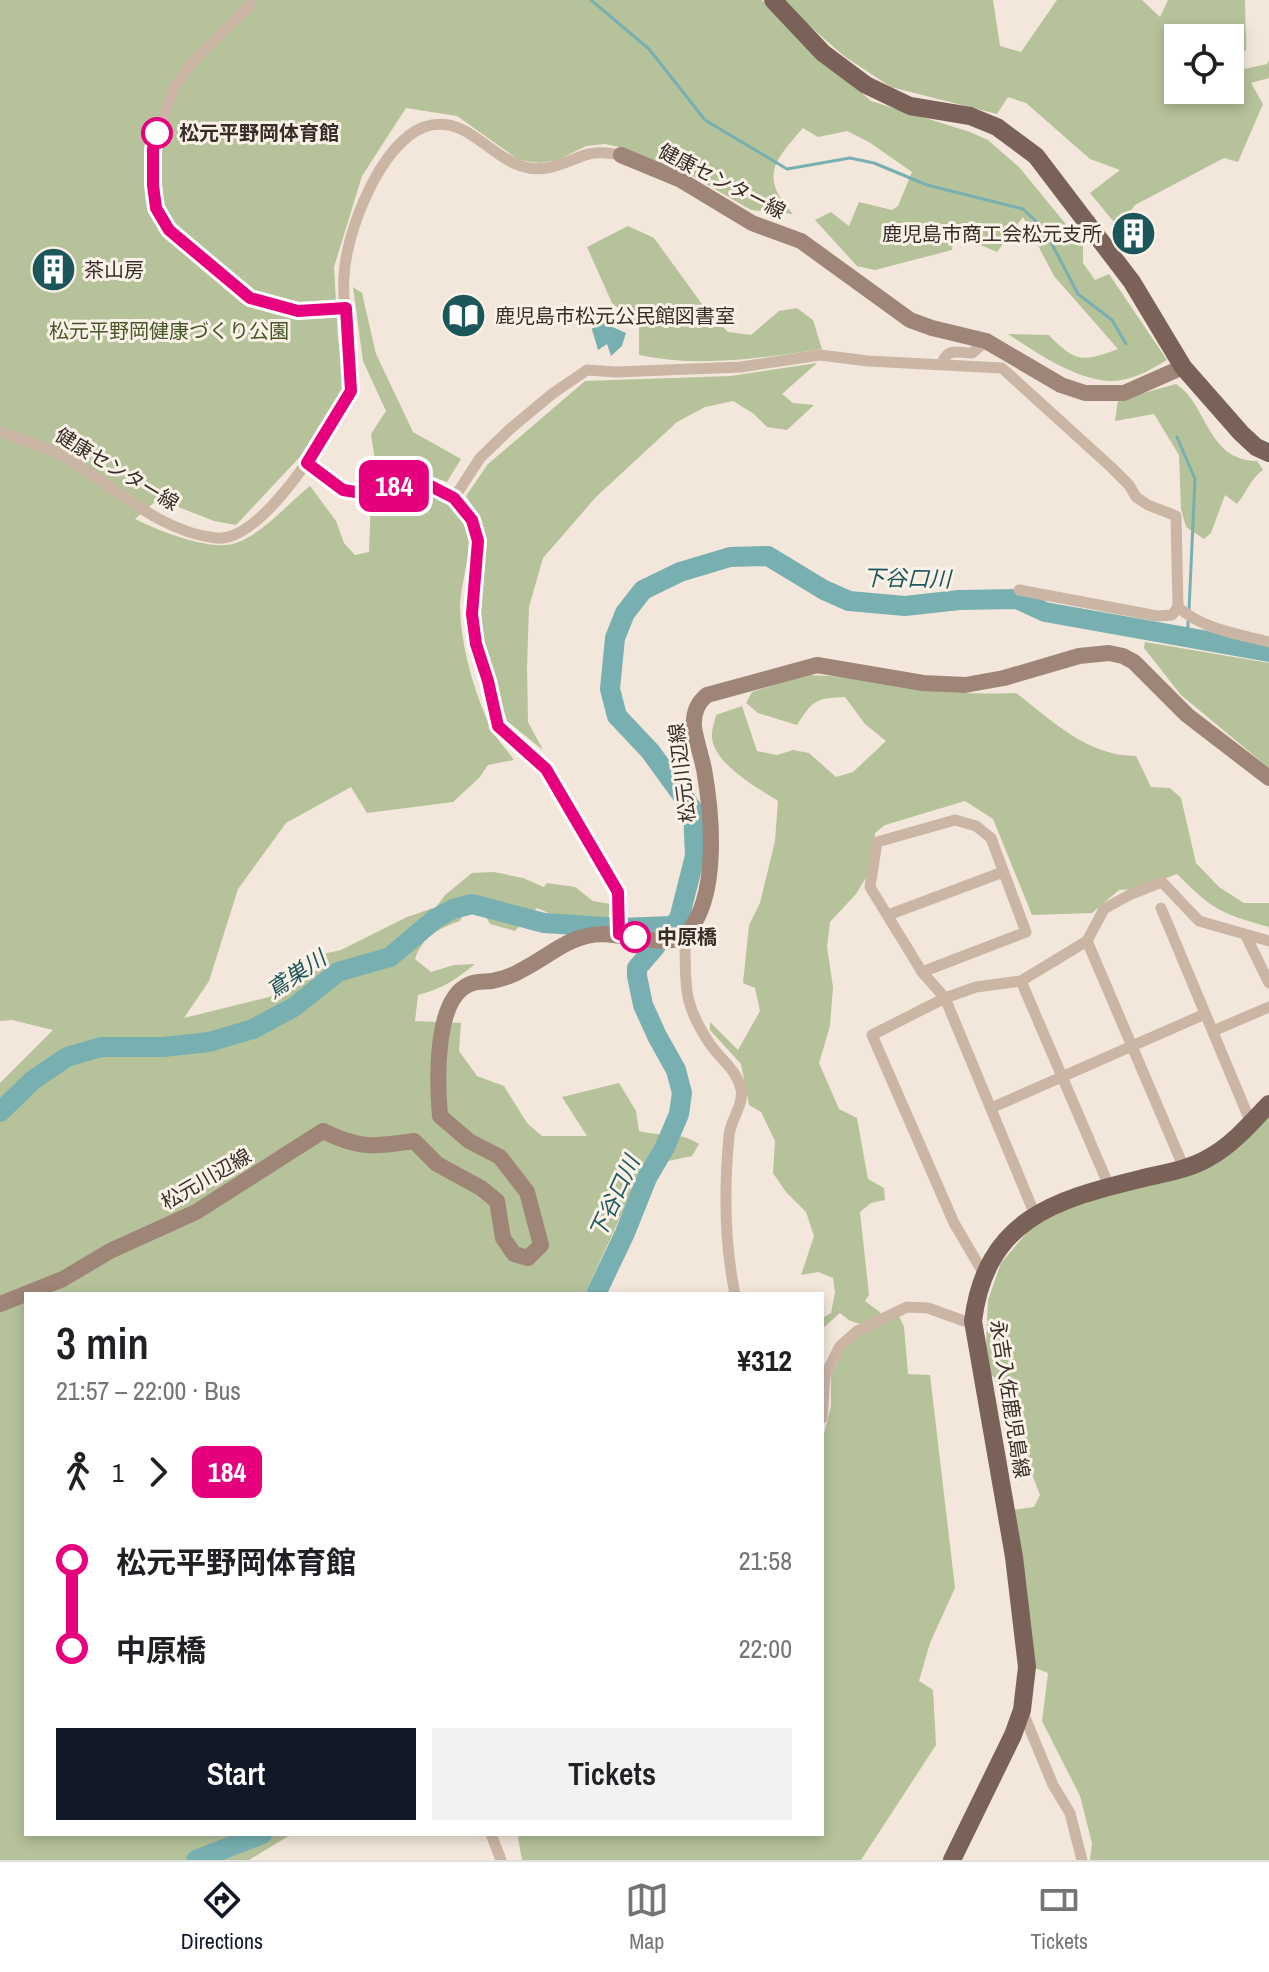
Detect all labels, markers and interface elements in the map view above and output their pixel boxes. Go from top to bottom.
map controls [1164,24,1244,104]
button: locate [1164,24,1244,104]
marker: 松元平野岡体育館 [142,118,172,148]
place label: 松元平野岡体育館 [179,119,339,146]
street label: 健康センター線 [654,137,791,224]
building icon: 鹿児島市商工会松元支所 [1109,210,1157,258]
place label: 鹿児島市商工会松元支所 [882,220,1102,247]
building icon: 茶山房 [29,246,77,294]
place label: 茶山房 [84,256,144,283]
library icon: 鹿児島市松元公民館図書室 [440,292,488,340]
place label: 鹿児島市松元公民館図書室 [495,302,735,329]
park label: 松元平野岡健康づくり公園 [49,317,289,344]
street label: 健康センター線 [50,421,184,516]
line badge: 184 [348,460,440,512]
text: 184 [375,467,413,505]
water label: 下谷口川 [863,562,953,594]
street label: 松元川辺線 [662,722,701,824]
marker: 中原橋 [620,922,650,952]
place label: 中原橋 [657,923,717,950]
water label: 鳶巣川 [260,942,333,1005]
street label: 松元川辺線 [156,1142,256,1215]
water label: 下谷口川 [582,1149,647,1243]
text: 3 min [56,1313,149,1373]
street label: 永吉入佐鹿児島線 [985,1318,1036,1480]
text: ¥312 [737,1340,792,1380]
text: 21:57 – 22:00 · Bus [56,1373,241,1408]
icon: walk [56,1450,100,1494]
icon: forward [136,1450,180,1494]
text: 184 [208,1453,246,1491]
text: 1 [112,1455,124,1490]
text: 松元平野岡体育館 [116,1542,356,1582]
text: 21:58 [739,1543,792,1578]
text: 中原橋 [116,1630,206,1670]
text: 22:00 [739,1631,792,1666]
button: Start [56,1728,416,1820]
button: Tickets [432,1728,792,1820]
tab: Directions [181,1878,263,1956]
tab: Map [625,1878,669,1956]
tab: Tickets [1030,1878,1088,1956]

